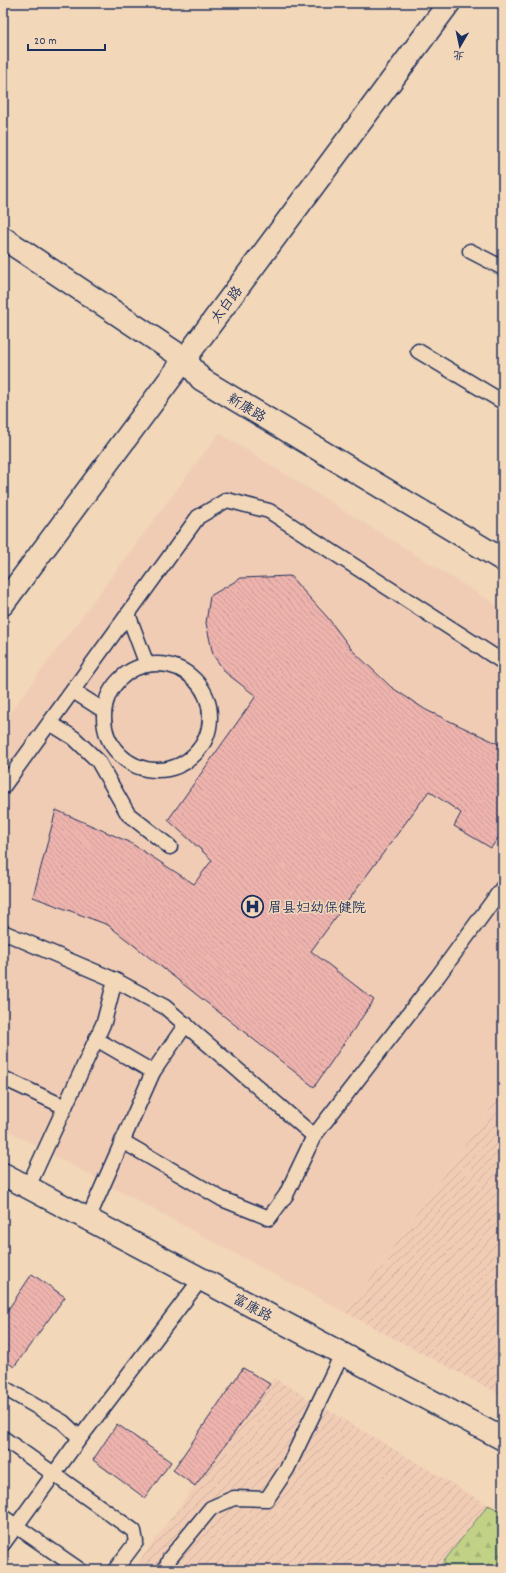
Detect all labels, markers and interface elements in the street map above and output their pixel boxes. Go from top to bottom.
scale bar [28,26,105,52]
north arrow [440,26,480,66]
text: 20 m [34,33,57,50]
text: 北 [452,45,465,63]
street label: 太白路 [207,282,248,328]
street label: 新康路 [223,389,269,428]
hospital icon: 眉县妇幼保健院 [240,894,266,920]
place label: 眉县妇幼保健院 [268,899,366,919]
street label: 富康路 [229,1290,275,1327]

